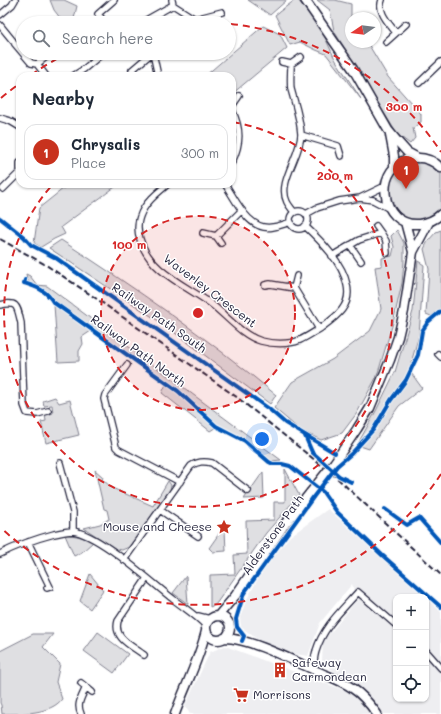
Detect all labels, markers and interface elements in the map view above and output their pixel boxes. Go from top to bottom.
north arrow [345,12,381,48]
search box [16,16,236,60]
icon: search [30,27,52,49]
text: Search here [62,28,153,48]
text: Nearby [32,87,94,109]
text: 300 m [386,98,422,114]
text: Chrysalis [71,134,140,154]
text: 1 [43,144,49,161]
text: 300 m [181,144,219,161]
text: Place [71,154,106,171]
pin: 1 [393,156,419,189]
text: 200 m [317,167,353,183]
text: 100 m [112,236,146,252]
street label: Waverley Crescent [161,250,260,330]
street label: Railway Path South [109,279,210,356]
centre of rings [191,306,205,320]
street label: Railway Path North [88,310,189,390]
your location [252,429,272,449]
street label: Alderstone Path [238,491,307,578]
place label: Mouse and Cheese [103,518,212,534]
place icon: Mouse and Cheese [215,518,233,536]
map controls [393,594,429,702]
button: + [393,594,429,630]
button: − [393,630,429,666]
place label: Safeway Carmondean [292,654,367,684]
building icon: Safeway Carmondean [271,661,289,679]
button: locate [393,666,429,702]
supermarket icon: Morrisons [232,686,250,704]
place label: Morrisons [253,686,311,702]

